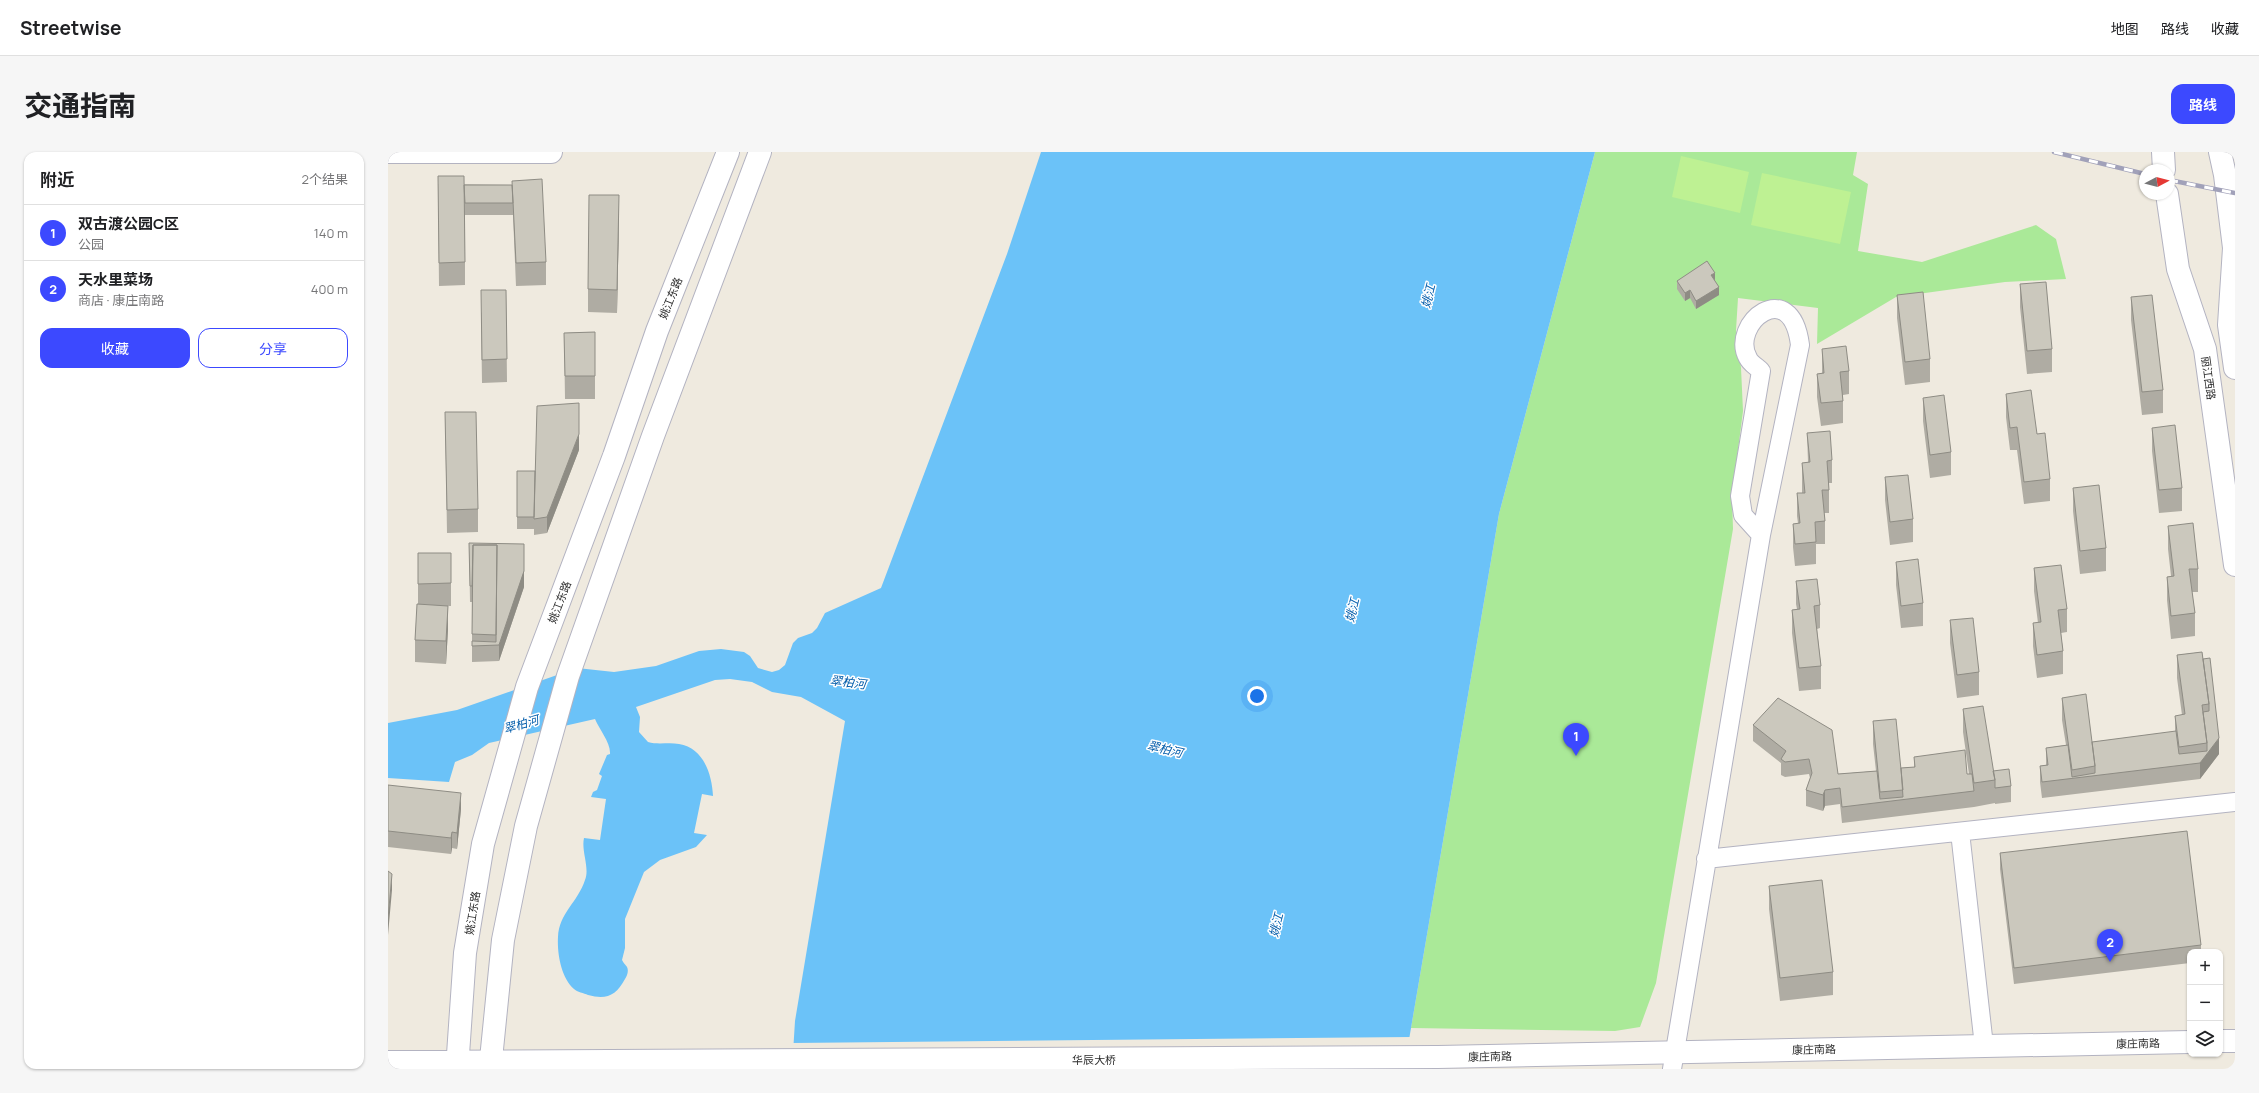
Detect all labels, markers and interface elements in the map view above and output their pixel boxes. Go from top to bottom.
text: Streetwise [20,15,122,41]
text: 地图 [2111,19,2139,38]
text: 路线 [2161,19,2189,38]
text: 收藏 [2211,19,2239,38]
button: 路线 [2171,84,2235,124]
text: 交通指南 [24,86,136,124]
north arrow [2139,164,2175,200]
text: 附近 [40,168,74,191]
text: 2个结果 [302,170,348,188]
text: 双古渡公园C区 [78,213,179,234]
text: 1 [50,224,56,242]
text: 140 m [314,224,348,242]
text: 公园 [78,235,104,253]
text: 天水里菜场 [78,269,153,290]
street label: 姚江东路 [655,275,685,321]
text: 2 [49,280,57,298]
text: 400 m [311,280,348,298]
water label: 姚江 [1417,280,1440,310]
text: 商店 · 康庄南路 [78,291,164,309]
button: 收藏 [40,328,190,368]
button: 分享 [198,328,348,368]
street label: 丽江西路 [2199,355,2219,401]
street label: 姚江东路 [544,579,574,625]
water label: 姚江 [1341,594,1364,624]
water label: 翠柏河 [829,671,869,693]
your location [1247,686,1267,706]
water label: 翠柏河 [501,710,543,737]
pin: 1 [1563,723,1589,756]
water label: 翠柏河 [1146,737,1186,762]
street label: 姚江东路 [461,890,483,936]
water label: 姚江 [1265,909,1288,939]
pin: 2 [2097,929,2123,962]
map controls [2187,949,2223,1057]
button: + [2187,949,2223,985]
button: − [2187,985,2223,1021]
button: layers [2187,1021,2223,1057]
street label: 康庄南路 [2116,1035,2160,1051]
street label: 康庄南路 [1792,1041,1836,1057]
street label: 康庄南路 [1468,1048,1512,1064]
street label: 华辰大桥 [1072,1052,1116,1067]

